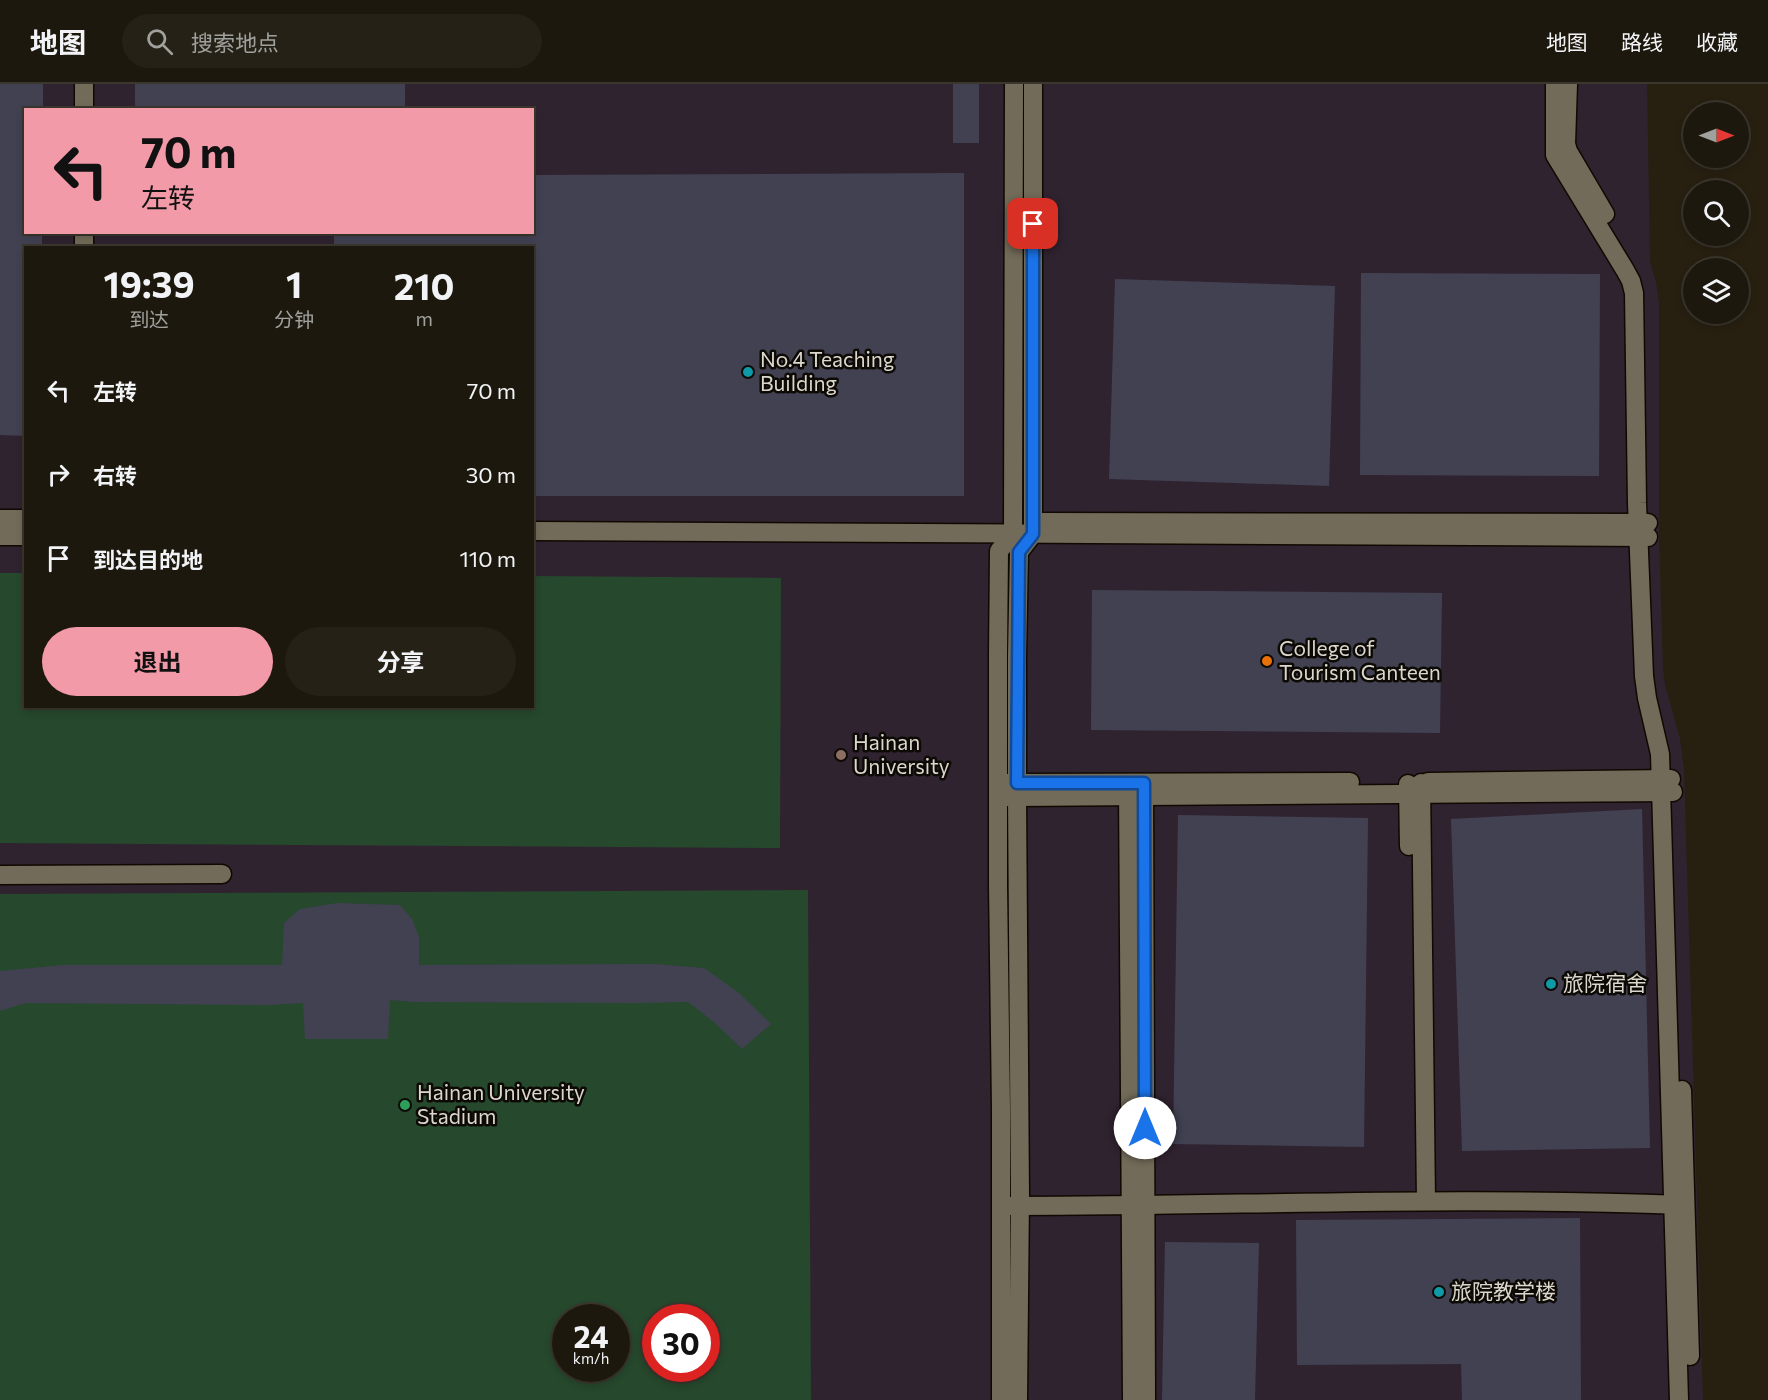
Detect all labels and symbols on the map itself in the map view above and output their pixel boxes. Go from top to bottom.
north arrow [1683,102,1749,168]
pin [1007,198,1058,249]
place label: No.4 Teaching Building [760,346,894,395]
marker: No.4 Teaching Building [741,365,755,379]
place label: College of Tourism Canteen [1279,635,1441,684]
marker: College of Tourism Canteen [1260,654,1274,668]
place label: Hainan University [853,729,950,778]
marker: Hainan University [834,748,848,762]
place label: 旅院宿舍 [1563,970,1647,995]
marker: 旅院宿舍 [1544,977,1558,991]
place label: Hainan University Stadium [417,1079,585,1128]
position arrow [1113,1096,1177,1160]
marker: Hainan University Stadium [398,1098,412,1112]
place label: 旅院教学楼 [1451,1278,1556,1303]
marker: 旅院教学楼 [1432,1285,1446,1299]
speed limit sign: 30 [642,1304,720,1382]

